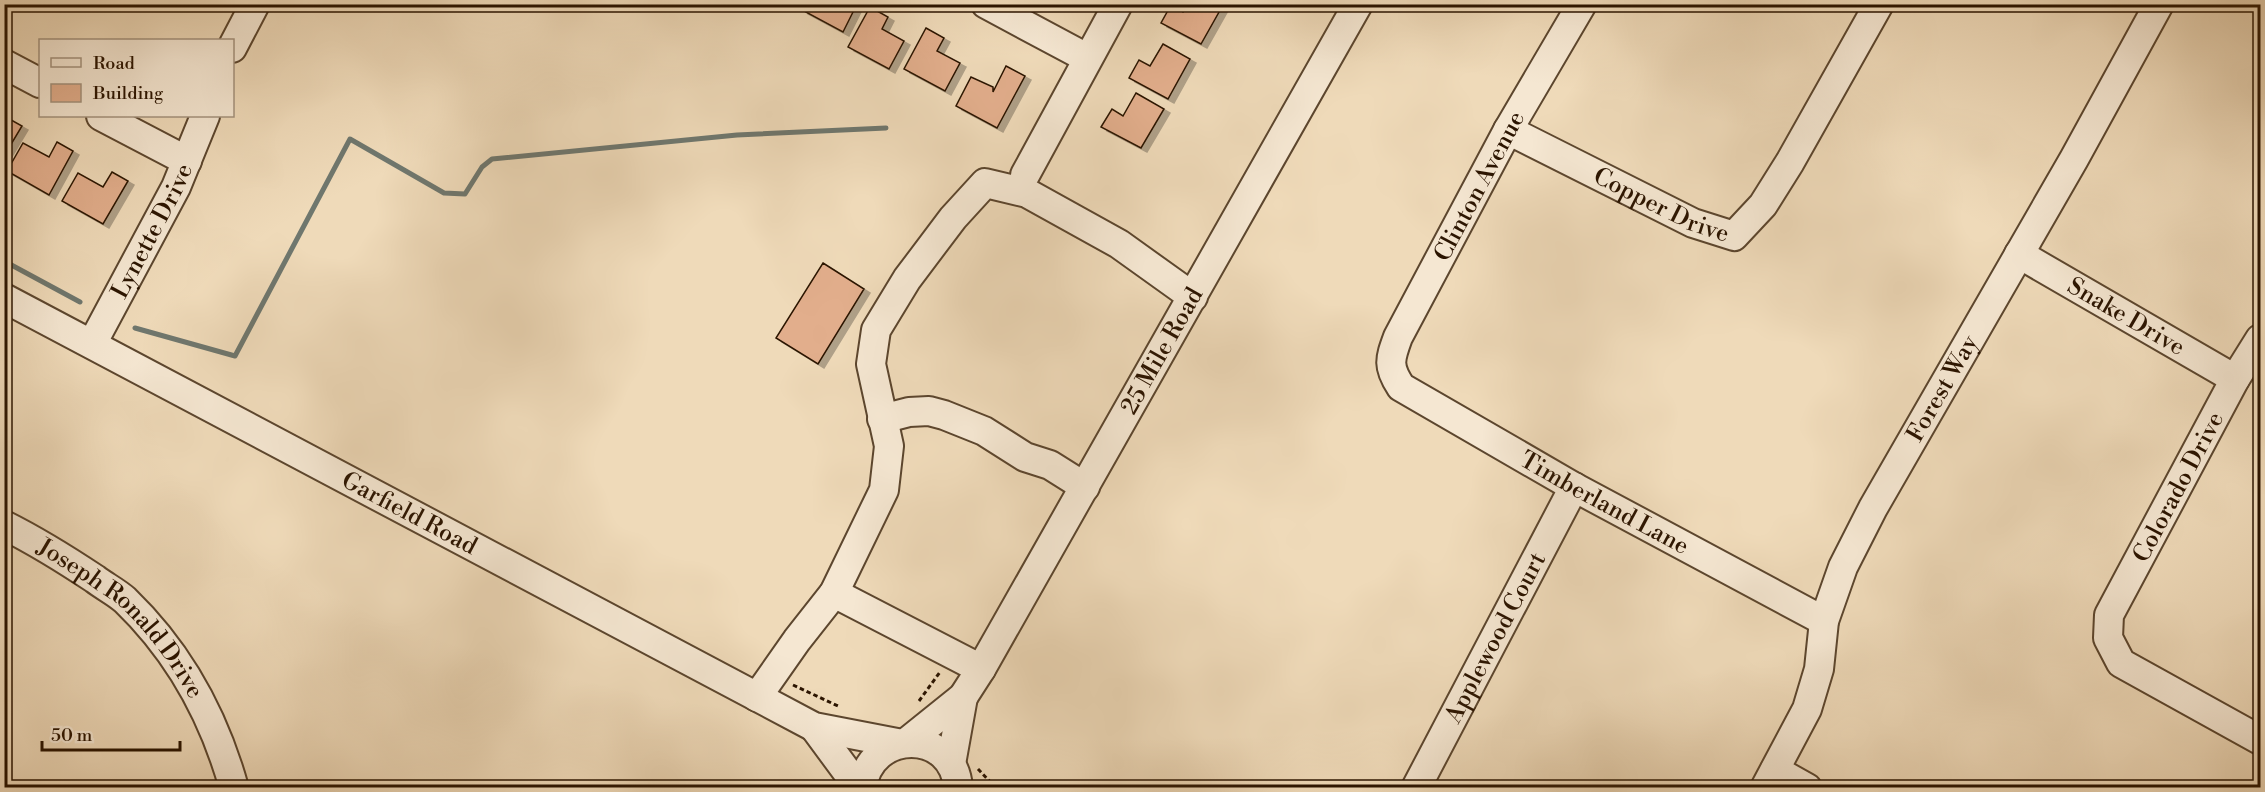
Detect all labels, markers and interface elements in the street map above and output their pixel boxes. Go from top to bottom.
legend [39,39,234,117]
text: Road [93,52,136,75]
text: Building [92,82,164,105]
street label: Clinton Avenue [1428,106,1532,267]
street label: Lynette Drive [105,159,200,304]
street label: Copper Drive [1588,161,1733,249]
street label: Snake Drive [2062,271,2190,363]
street label: 25 Mile Road [1115,282,1210,420]
street label: Forest Way [1900,330,1985,447]
street label: Colorado Drive [2127,407,2231,568]
street label: Timberland Lane [1514,445,1694,562]
street label: Garfield Road [336,466,482,562]
street label: Joseph Ronald Drive [31,532,210,704]
street label: Applewood Court [1438,547,1553,729]
scale bar [42,714,180,752]
text: 50 m [51,724,93,747]

